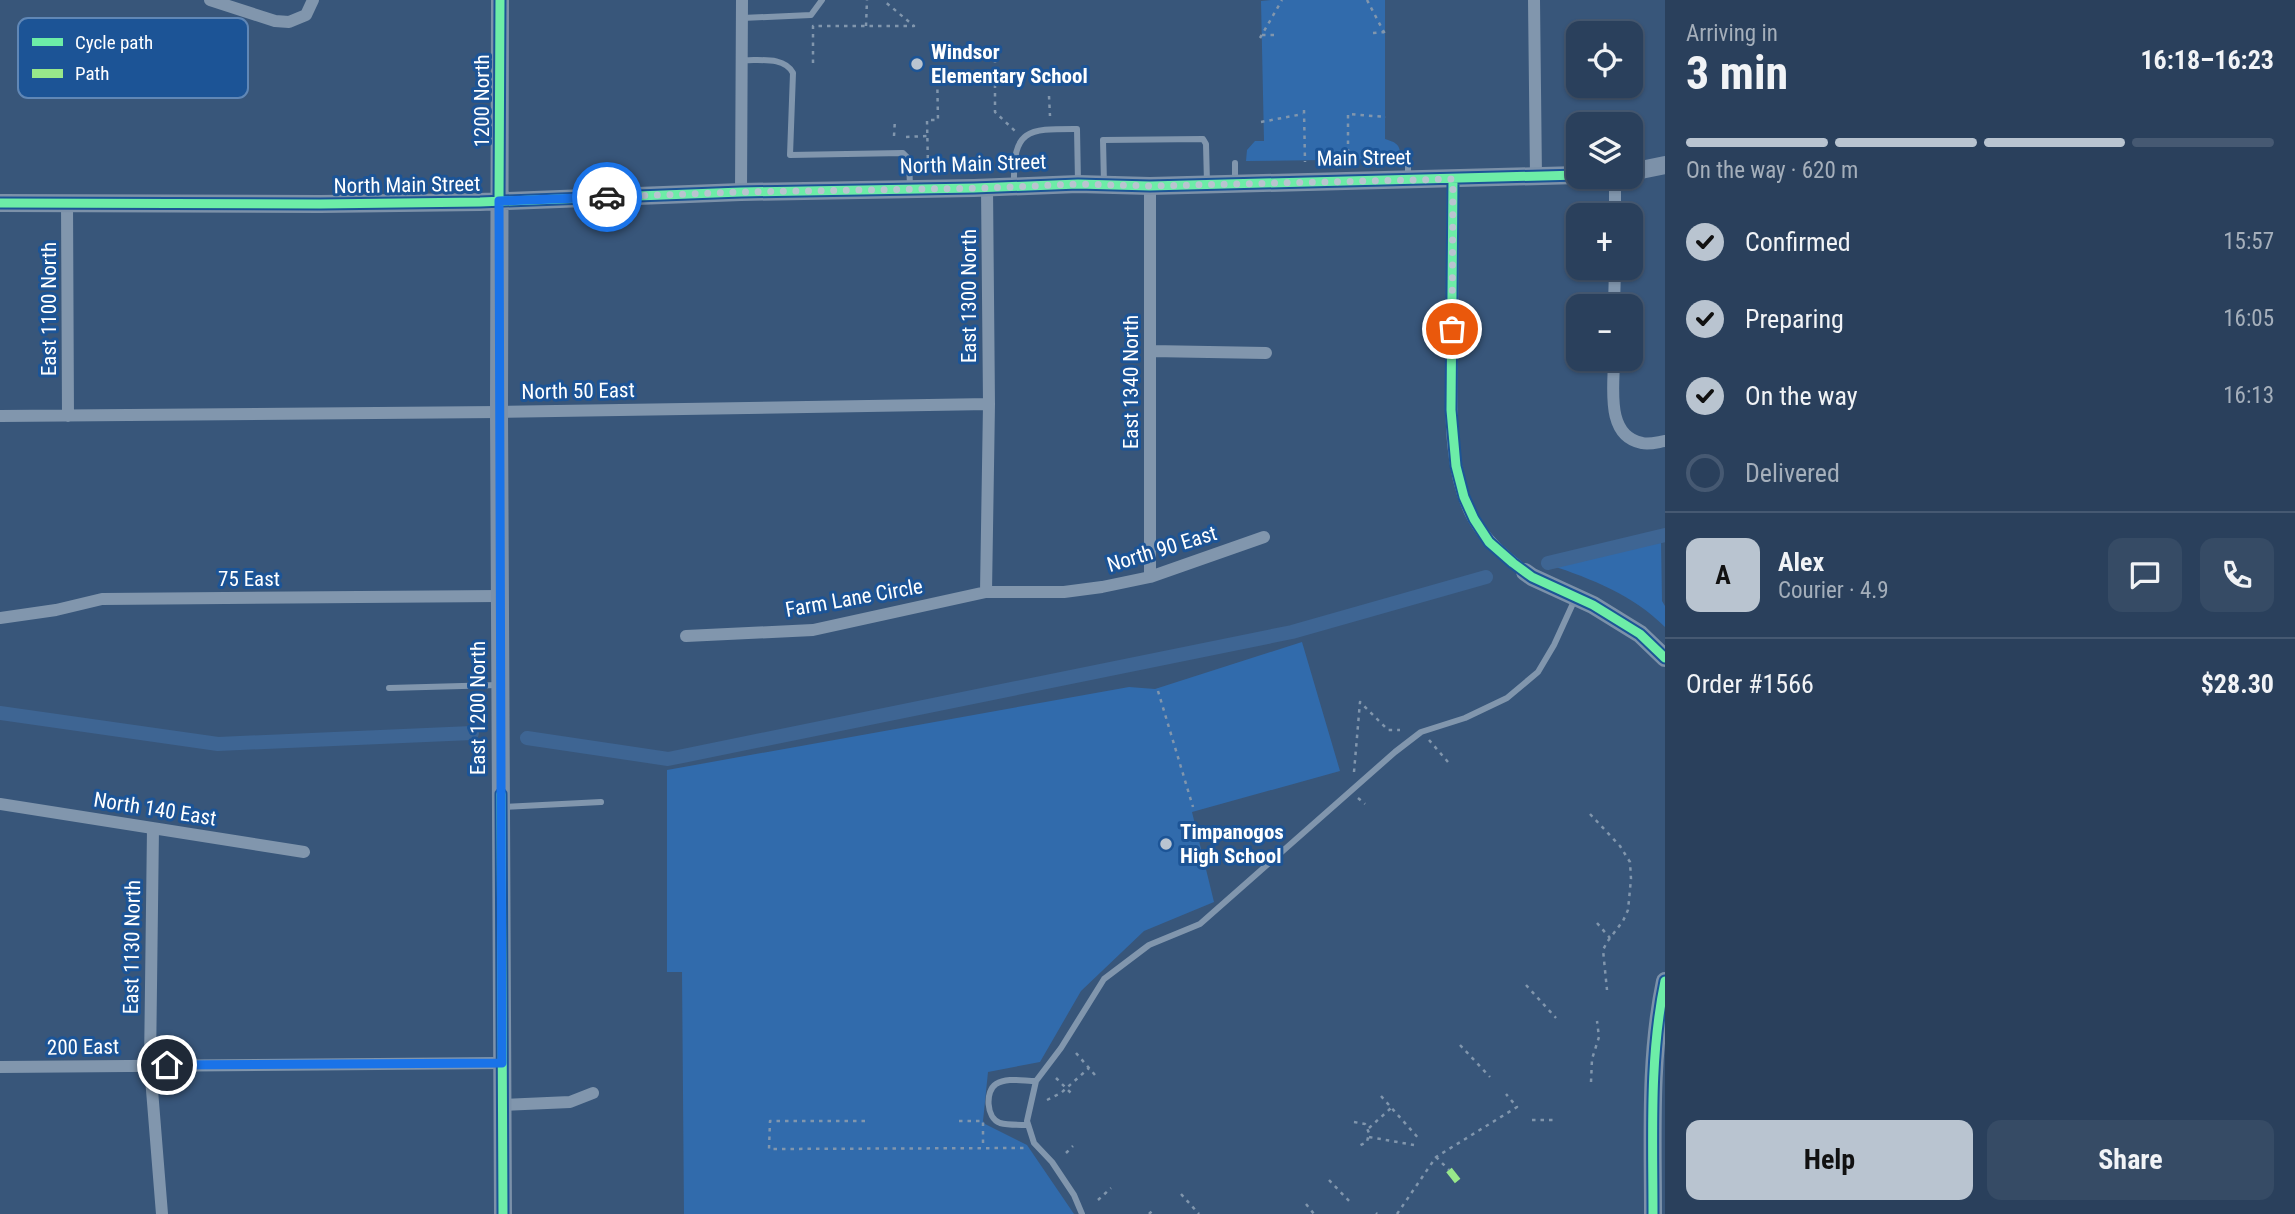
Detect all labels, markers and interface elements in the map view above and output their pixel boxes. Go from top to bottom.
legend [18,18,248,98]
text: Arriving in [1686,20,1778,47]
map controls [1566,21,1643,371]
button: locate [1566,21,1643,98]
text: Cycle path [75,31,153,54]
place label: Windsor Elementary School [931,40,1088,88]
text: 16:18–16:23 [2140,45,2274,75]
text: 3 min [1686,46,1788,100]
street label: 1200 North [470,54,494,148]
marker: Windsor Elementary School [909,56,925,72]
text: Path [75,62,109,85]
button: layers [1566,112,1643,189]
street label: Main Street [1316,145,1412,171]
street label: North Main Street [899,149,1047,179]
text: On the way · 620 m [1686,157,1858,184]
courier [572,162,642,232]
street label: North Main Street [334,172,480,198]
icon: car [588,178,626,216]
button: + [1566,203,1643,280]
icon: check [1686,223,1724,261]
text: Confirmed [1745,227,1851,257]
text: 15:57 [2223,228,2274,255]
street label: East 1300 North [957,229,981,363]
street label: East 1100 North [37,242,61,376]
button: − [1566,294,1643,371]
pin [1422,299,1482,359]
icon: check [1686,300,1724,338]
text: Preparing [1745,304,1844,334]
text: 16:05 [2223,305,2274,332]
icon: bag [1433,310,1471,348]
street label: East 1340 North [1119,315,1143,449]
icon: check [1686,377,1724,415]
street label: North 50 East [521,378,635,404]
text: On the way [1745,381,1858,411]
text: 16:13 [2223,382,2274,409]
text: Delivered [1745,458,1840,488]
street label: North 90 East [1104,521,1220,577]
button: chat [2108,538,2182,612]
button: phone [2200,538,2274,612]
text: Alex [1778,547,1824,577]
text: A [1715,560,1731,590]
street label: 75 East [218,567,280,591]
street label: Farm Lane Circle [783,574,925,622]
text: Courier · 4.9 [1778,577,1889,604]
street label: East 1200 North [466,641,490,775]
text: Order #1566 [1686,669,1814,699]
text: $28.30 [2201,669,2274,699]
street label: North 140 East [92,787,218,831]
place label: Timpanogos High School [1180,820,1284,868]
marker: Timpanogos High School [1158,836,1174,852]
street label: East 1130 North [119,880,145,1014]
street label: 200 East [47,1034,119,1060]
pin [137,1035,197,1095]
icon: home [148,1046,186,1084]
button: Help [1686,1120,1973,1200]
button: Share [1987,1120,2274,1200]

